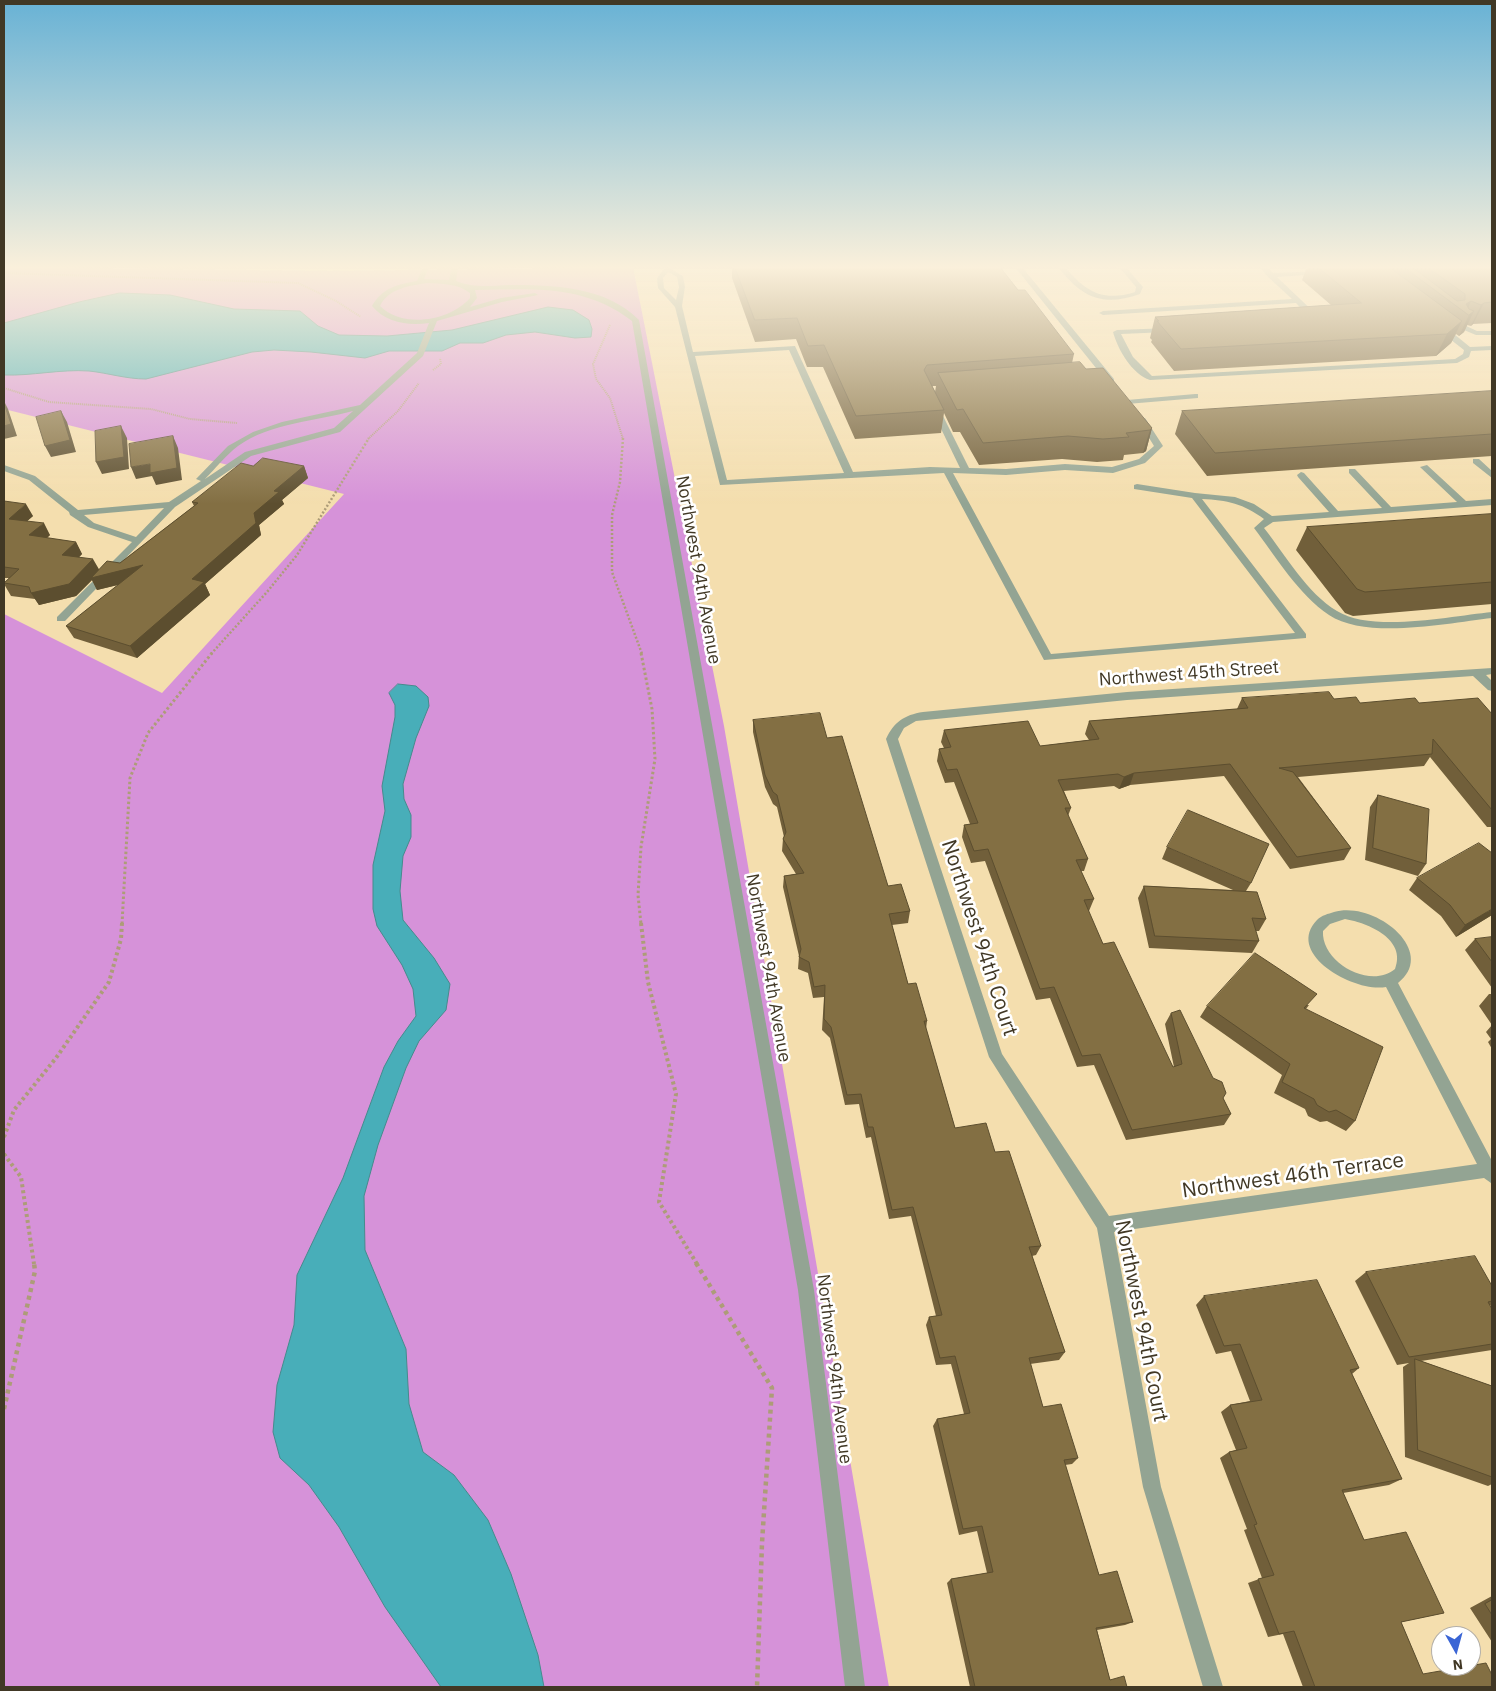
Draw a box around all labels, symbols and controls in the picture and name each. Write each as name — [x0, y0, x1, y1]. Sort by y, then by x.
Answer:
street label: Northwest 94th Avenue — [671, 474, 725, 666]
street label: Northwest 45th Street — [1098, 657, 1280, 691]
street label: Northwest 94th Court — [935, 837, 1023, 1039]
street label: Northwest 94th Avenue — [741, 872, 795, 1064]
street label: Northwest 46th Terrace — [1180, 1148, 1406, 1204]
street label: Northwest 94th Court — [1109, 1218, 1173, 1424]
street label: Northwest 94th Avenue — [812, 1273, 856, 1465]
north arrow — [1431, 1626, 1481, 1676]
text: N — [1452, 1655, 1464, 1674]

